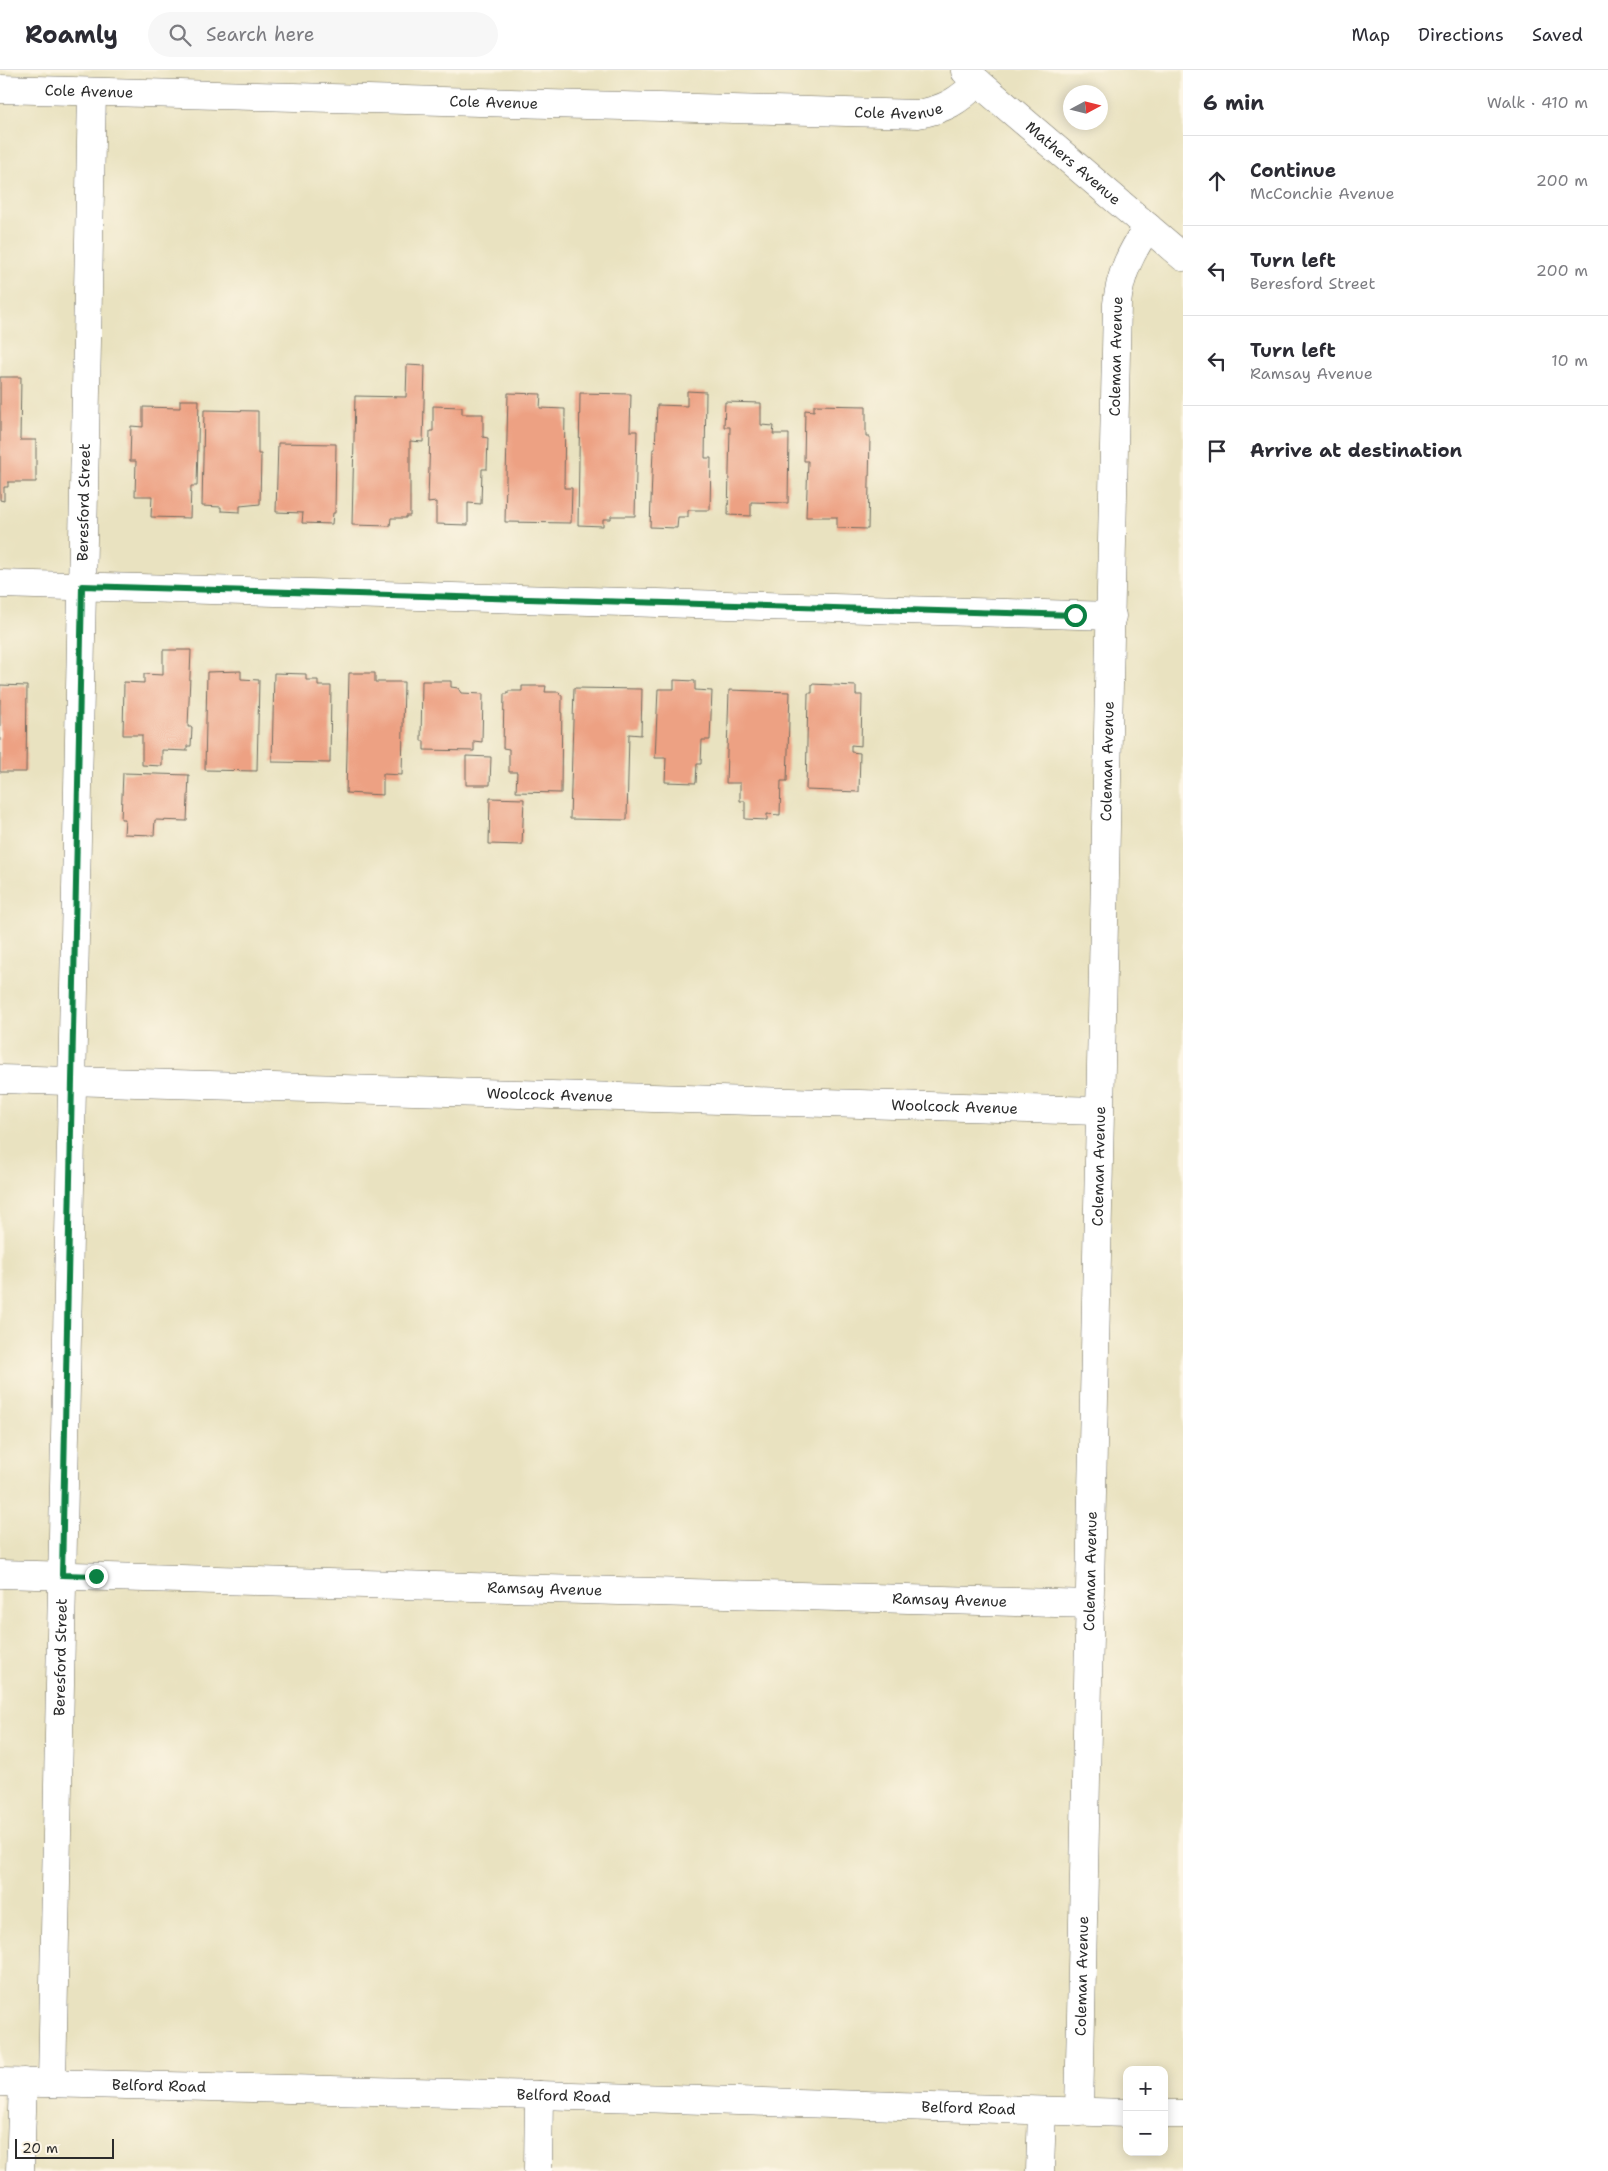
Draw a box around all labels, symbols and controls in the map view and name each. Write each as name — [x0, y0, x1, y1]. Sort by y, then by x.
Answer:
search box — [148, 12, 498, 57]
text: Roamly — [25, 19, 118, 51]
icon: search — [166, 21, 194, 49]
text: Search here — [206, 22, 315, 47]
text: Map — [1352, 23, 1390, 47]
text: Directions — [1418, 23, 1504, 47]
text: Saved — [1532, 23, 1583, 47]
street label: Cole Avenue — [44, 80, 134, 103]
north arrow — [1063, 85, 1108, 130]
text: 6 min — [1203, 89, 1264, 117]
street label: Cole Avenue — [449, 91, 539, 114]
text: Walk · 410 m — [1487, 92, 1588, 113]
street label: Cole Avenue — [854, 98, 946, 124]
street label: Mathers Avenue — [1021, 117, 1125, 209]
text: Continue — [1250, 158, 1336, 183]
icon: ahead — [1203, 167, 1231, 195]
text: 200 m — [1536, 170, 1588, 191]
text: McConchie Avenue — [1250, 183, 1395, 204]
text: Turn left — [1250, 248, 1336, 273]
icon: left — [1203, 257, 1231, 285]
text: 200 m — [1536, 260, 1588, 281]
text: Beresford Street — [1250, 273, 1376, 294]
street label: Coleman Avenue — [1105, 295, 1128, 417]
text: Turn left — [1250, 338, 1336, 363]
icon: left — [1203, 347, 1231, 375]
text: 10 m — [1551, 350, 1588, 371]
text: Ramsay Avenue — [1250, 363, 1373, 384]
icon: arrive — [1203, 437, 1231, 465]
text: Arrive at destination — [1250, 438, 1462, 463]
street label: Beresford Street — [73, 443, 95, 561]
route start — [1064, 604, 1087, 627]
street label: Coleman Avenue — [1096, 701, 1119, 822]
street label: Woolcock Avenue — [486, 1083, 613, 1107]
street label: Woolcock Avenue — [891, 1095, 1018, 1119]
street label: Coleman Avenue — [1088, 1106, 1110, 1226]
street label: Coleman Avenue — [1079, 1511, 1102, 1631]
route end — [85, 1565, 108, 1588]
street label: Ramsay Avenue — [487, 1577, 603, 1601]
street label: Ramsay Avenue — [892, 1589, 1008, 1612]
street label: Beresford Street — [49, 1598, 72, 1716]
street label: Coleman Avenue — [1071, 1916, 1093, 2036]
map controls — [1123, 2066, 1168, 2156]
button: + — [1123, 2066, 1168, 2111]
street label: Belford Road — [112, 2075, 207, 2097]
street label: Belford Road — [516, 2084, 612, 2107]
street label: Belford Road — [921, 2097, 1017, 2120]
button: − — [1123, 2111, 1168, 2156]
scale bar — [15, 2136, 114, 2159]
text: 20 m — [22, 2139, 58, 2157]

